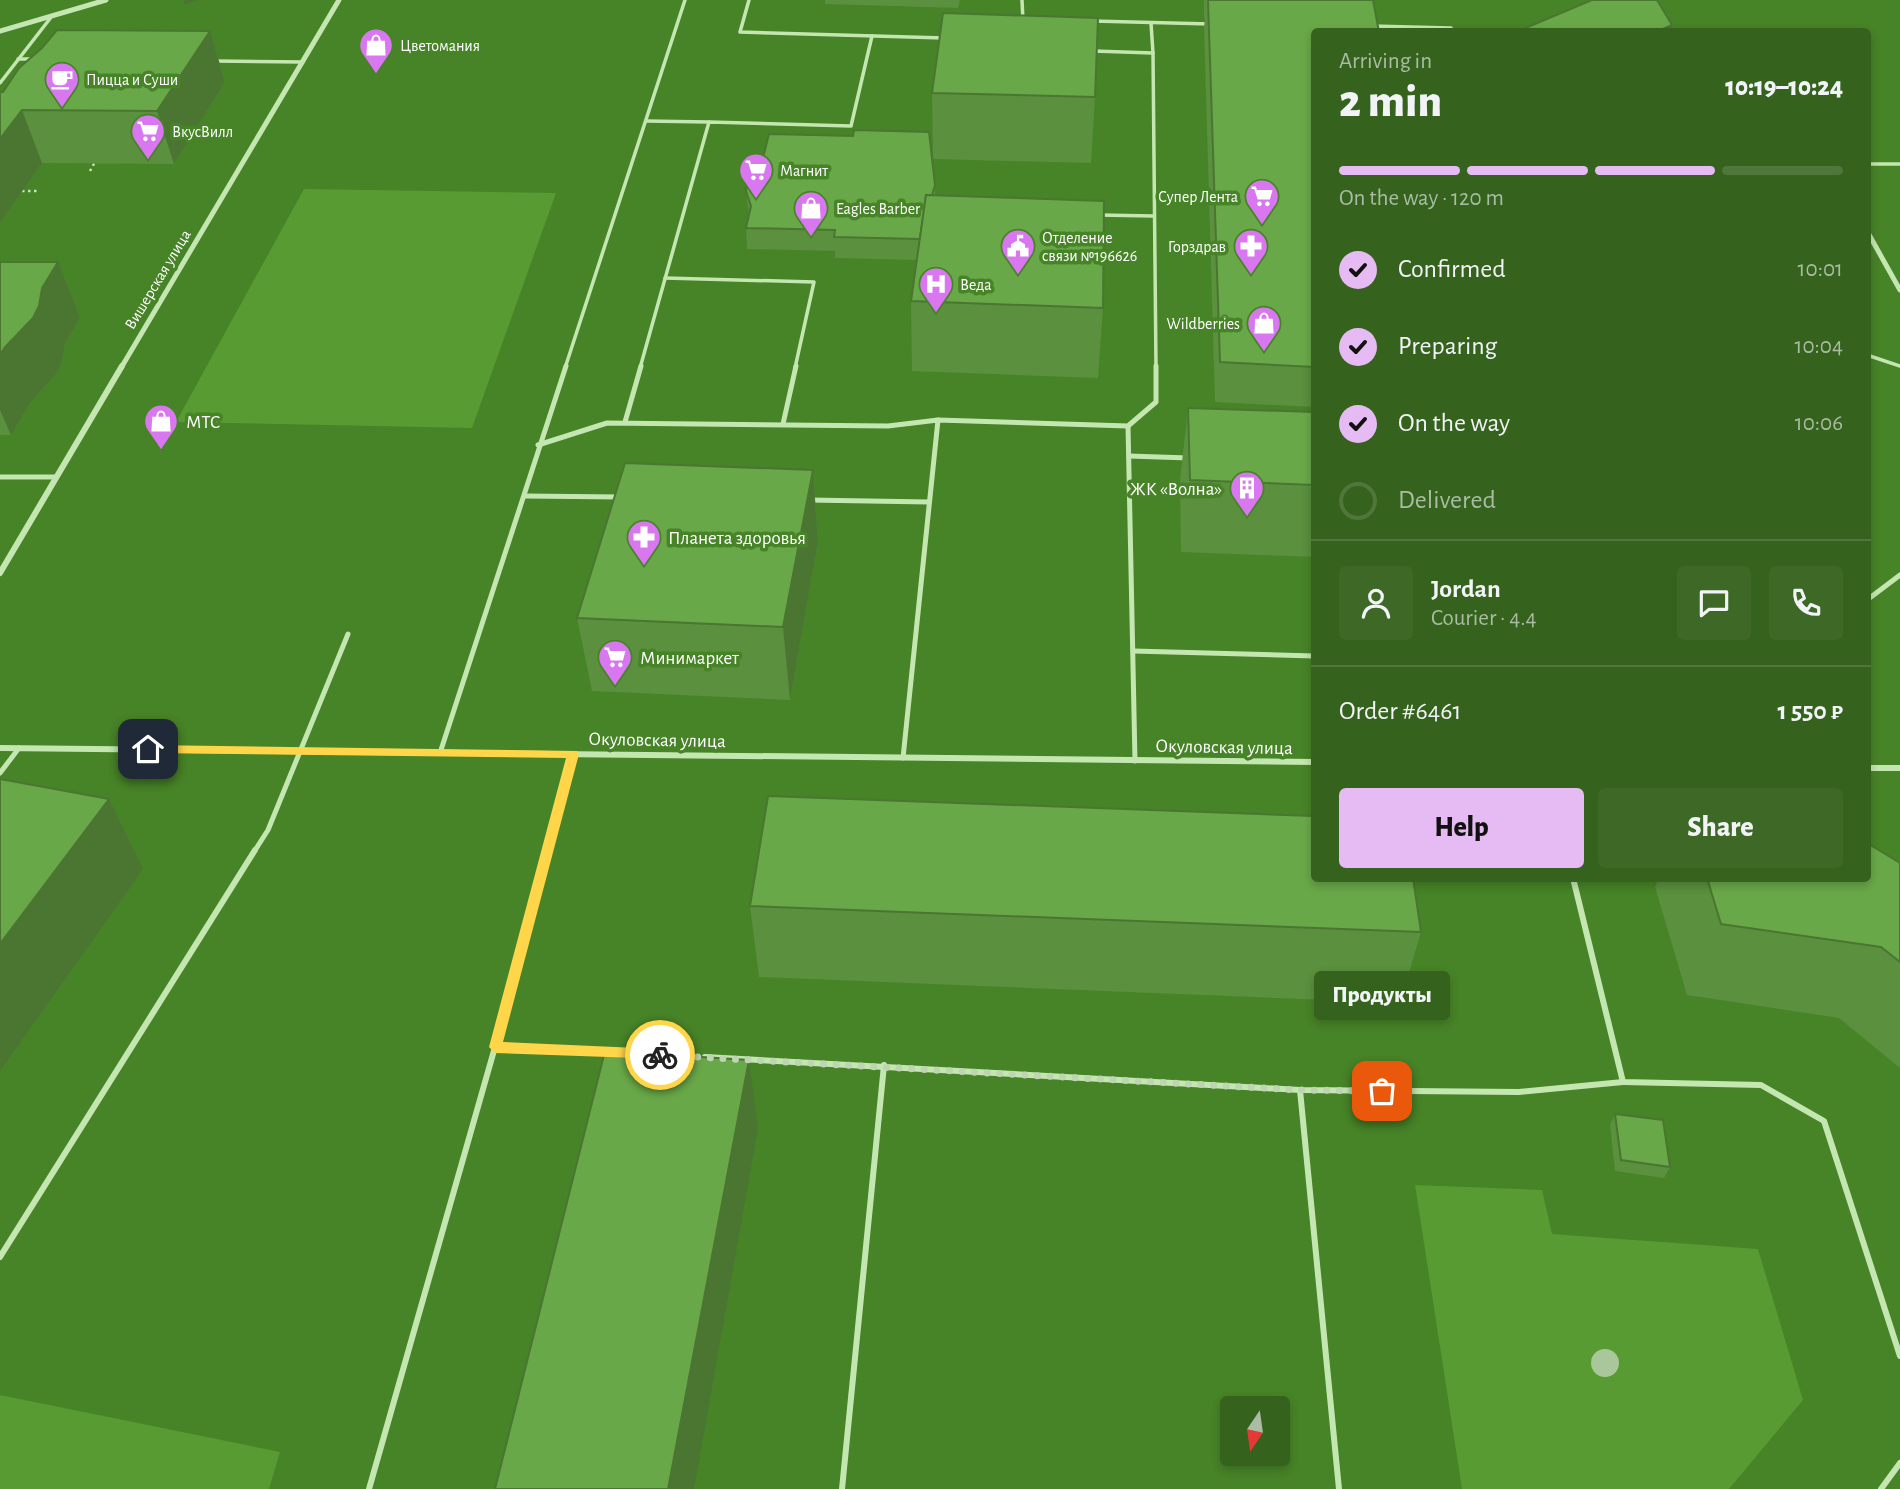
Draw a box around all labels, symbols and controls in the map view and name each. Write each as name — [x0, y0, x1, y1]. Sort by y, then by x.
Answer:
shop icon: Цветомания — [357, 26, 395, 75]
place label: Цветомания — [400, 38, 480, 54]
text: Arriving in — [1339, 50, 1432, 73]
cafe icon: Пицца и Суши — [43, 60, 81, 109]
place label: Пицца и Суши — [86, 72, 178, 89]
text: 10:19–10:24 — [1725, 74, 1843, 100]
text: 2 min — [1339, 79, 1442, 125]
supermarket icon: ВкусВилл — [129, 112, 167, 161]
place label: ВкусВилл — [172, 124, 233, 141]
supermarket icon: Магнит — [737, 151, 775, 200]
place label: Магнит — [780, 163, 828, 179]
supermarket icon: Супер Лента — [1243, 177, 1281, 226]
text: On the way · 120 m — [1339, 187, 1504, 210]
shop icon: Eagles Barber — [792, 189, 830, 238]
place label: Супер Лента — [1158, 189, 1238, 206]
place label: Eagles Barber — [836, 201, 921, 217]
street label: Вишерская улица — [122, 227, 195, 332]
public building icon: Отделение связи №196626 — [999, 227, 1037, 276]
pharmacy icon: Горздрав — [1232, 227, 1270, 276]
place label: Отделение связи №196626 — [1042, 230, 1137, 264]
place label: Горздрав — [1168, 239, 1226, 255]
icon: check — [1339, 251, 1377, 289]
text: Confirmed — [1398, 256, 1506, 282]
text: 10:01 — [1798, 258, 1843, 281]
hospital icon: Веда — [917, 265, 955, 314]
place label: Веда — [960, 277, 992, 293]
shop icon: Wildberries — [1245, 304, 1283, 353]
place label: Wildberries — [1166, 316, 1240, 332]
icon: check — [1339, 328, 1377, 366]
text: Preparing — [1398, 333, 1497, 359]
text: 10:04 — [1794, 335, 1843, 358]
shop icon: МТС — [142, 402, 180, 451]
icon: check — [1339, 405, 1377, 443]
text: On the way — [1398, 410, 1510, 436]
text: 10:06 — [1795, 412, 1843, 435]
place label: МТС — [186, 413, 220, 432]
building icon: ЖК «Волна» — [1228, 469, 1266, 518]
place label: ЖК «Волна» — [1130, 480, 1222, 499]
text: Delivered — [1398, 487, 1496, 513]
pharmacy icon: Планета здоровья — [625, 518, 663, 567]
place label: Планета здоровья — [668, 529, 806, 548]
button: person — [1339, 566, 1413, 640]
button: chat — [1677, 566, 1751, 640]
button: phone — [1769, 566, 1843, 640]
text: Jordan — [1431, 576, 1501, 602]
text: Courier · 4.4 — [1431, 607, 1537, 630]
supermarket icon: Минимаркет — [596, 638, 634, 687]
place label: Минимаркет — [640, 649, 739, 668]
text: Order #6461 — [1339, 698, 1461, 724]
text: 1 550 ₽ — [1778, 698, 1843, 724]
pin — [118, 719, 178, 779]
icon: home — [129, 730, 167, 768]
street label: Окуловская улица — [588, 730, 726, 751]
street label: Окуловская улица — [1155, 737, 1293, 758]
button: Help — [1339, 788, 1584, 868]
button: Share — [1598, 788, 1843, 868]
callout: Продукты — [1314, 972, 1450, 1021]
text: Продукты — [1332, 984, 1432, 1007]
courier — [625, 1020, 695, 1090]
icon: bike — [641, 1036, 679, 1074]
pin — [1352, 1061, 1412, 1121]
icon: bag — [1363, 1072, 1401, 1110]
north arrow — [1220, 1396, 1290, 1466]
map controls — [1220, 1396, 1290, 1466]

